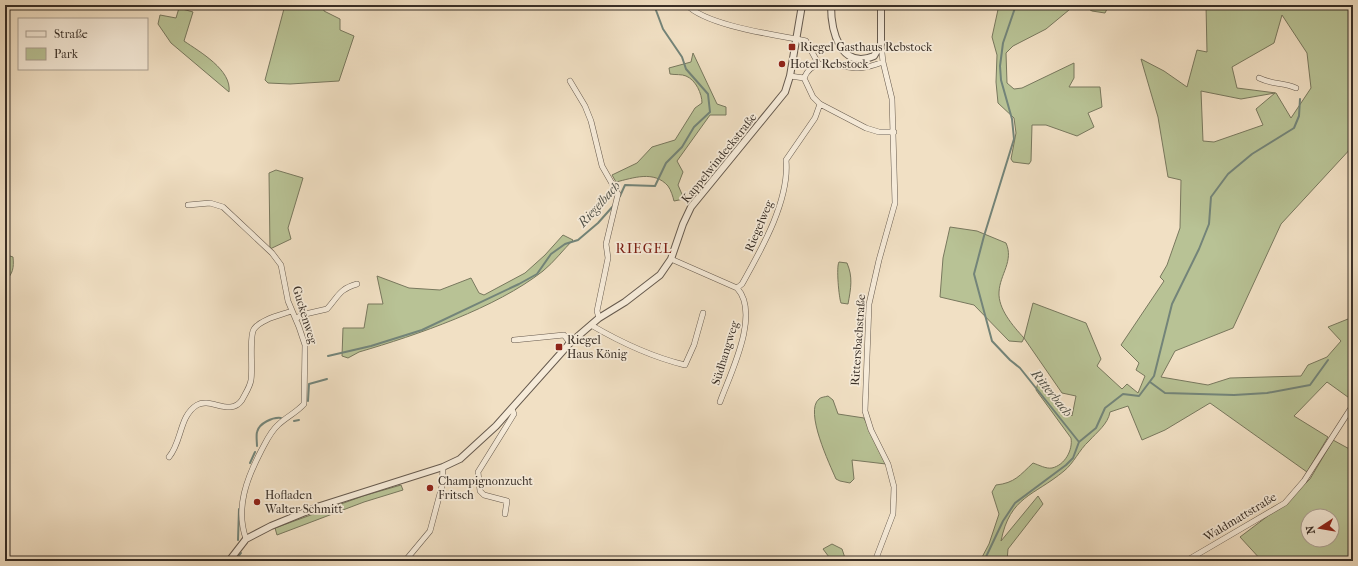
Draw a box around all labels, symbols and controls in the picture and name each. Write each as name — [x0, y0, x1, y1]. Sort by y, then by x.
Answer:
legend — [18, 18, 148, 70]
text: Straße — [54, 27, 88, 41]
place label: Riegel Gasthaus Rebstock — [800, 40, 933, 54]
marker: Riegel Gasthaus Rebstock — [787, 42, 797, 52]
text: Park — [54, 47, 79, 61]
place label: Hotel Rebstock — [790, 57, 869, 71]
marker: Hotel Rebstock — [777, 59, 787, 69]
street label: Kappelwindeckstraße — [678, 110, 760, 206]
water label: Riegelbach — [574, 178, 624, 231]
street label: Riegelweg — [742, 198, 776, 254]
district label: RIEGEL — [615, 240, 673, 257]
street label: Guckenweg — [290, 284, 321, 346]
street label: Rittersbachstraße — [848, 294, 868, 386]
street label: Südhangweg — [709, 319, 742, 387]
place label: Riegel Haus König — [567, 333, 628, 361]
marker: Riegel Haus König — [554, 342, 564, 352]
water label: Ritterbach — [1028, 366, 1076, 420]
place label: Champignonzucht Fritsch — [438, 474, 534, 502]
marker: Champignonzucht Fritsch — [425, 483, 435, 493]
place label: Hofladen Walter Schmitt — [264, 488, 344, 516]
street label: Waldmattstraße — [1200, 490, 1279, 545]
marker: Hofladen Walter Schmitt — [252, 497, 262, 507]
north arrow — [1300, 508, 1340, 548]
text: N — [1303, 524, 1318, 535]

